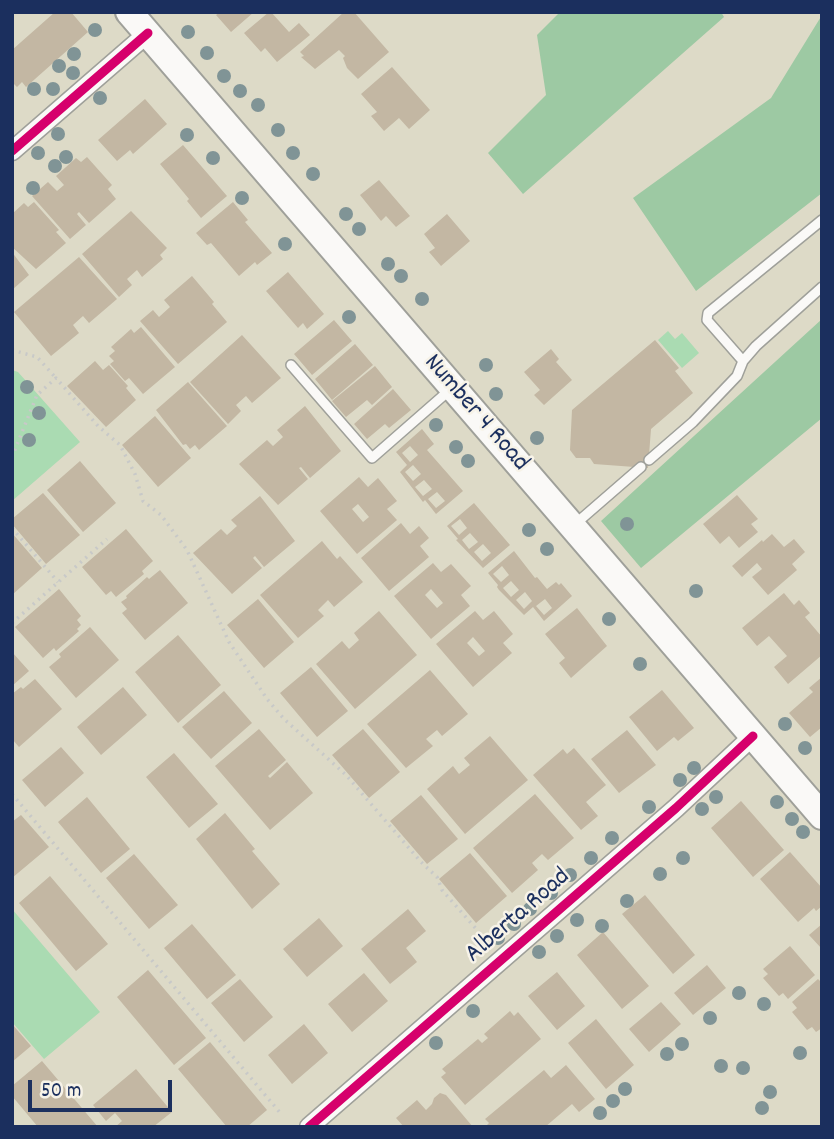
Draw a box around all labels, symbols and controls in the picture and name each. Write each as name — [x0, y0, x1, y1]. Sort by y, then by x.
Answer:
street label: Number 4 Road — [415, 349, 535, 479]
street label: Alberta Road — [460, 863, 578, 971]
scale bar — [32, 1066, 175, 1110]
text: 50 m — [41, 1077, 81, 1107]

